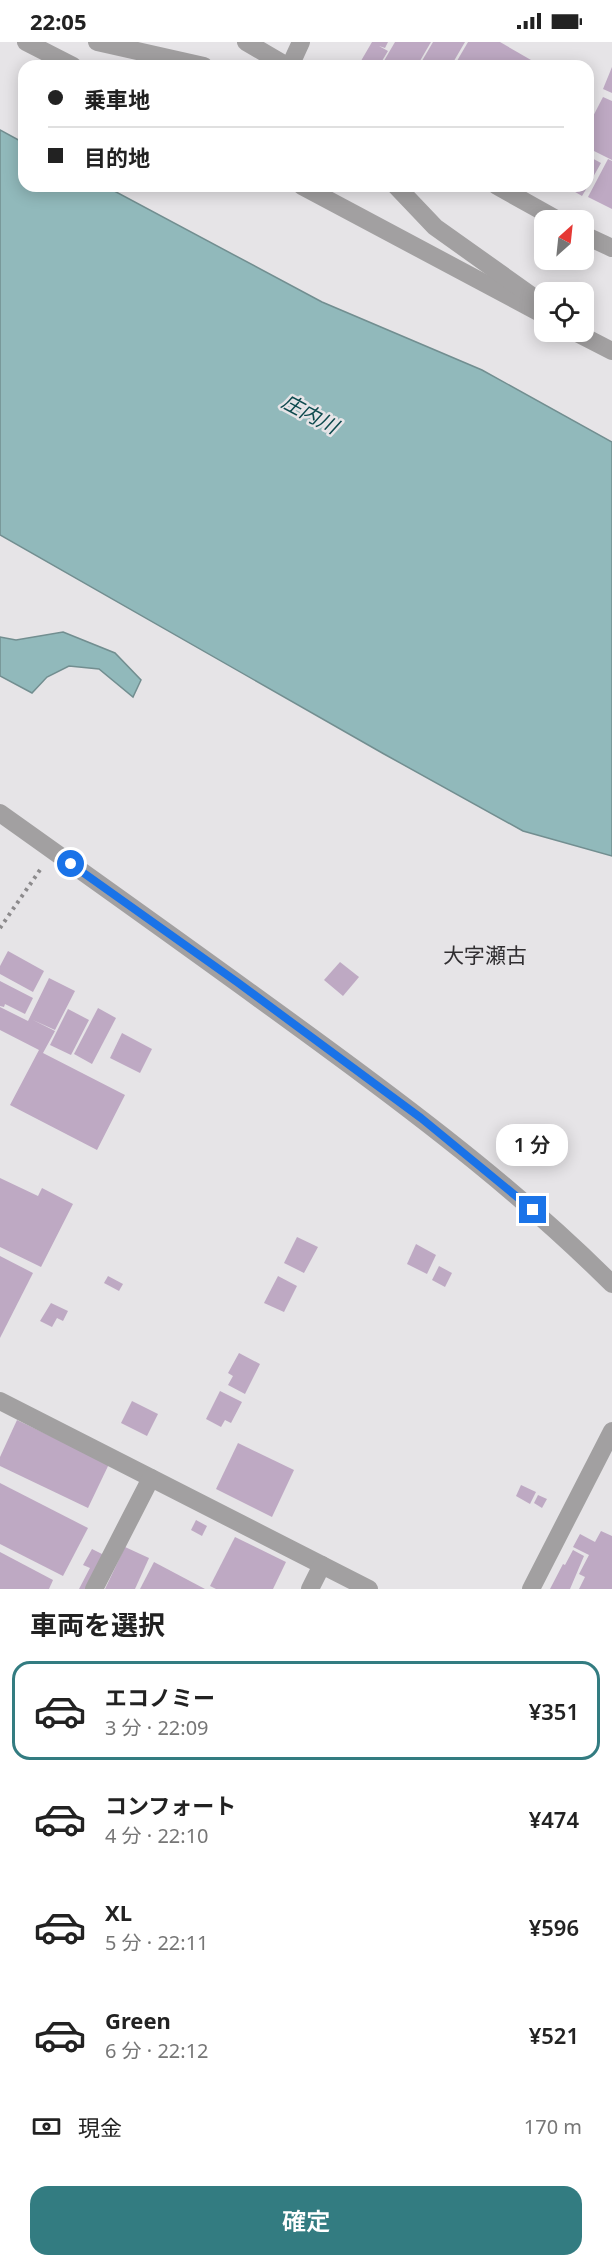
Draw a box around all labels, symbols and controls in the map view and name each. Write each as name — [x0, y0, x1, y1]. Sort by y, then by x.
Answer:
text: 22:05 — [30, 6, 87, 36]
text: 乗車地 — [84, 84, 150, 114]
text: 目的地 — [84, 142, 150, 172]
north arrow — [534, 210, 594, 270]
map controls — [534, 210, 594, 342]
button: locate — [534, 282, 594, 342]
water label: 庄内川 — [277, 388, 345, 441]
route start — [57, 850, 84, 877]
district label: 大字瀬古 — [443, 941, 527, 969]
callout: 1 分 — [497, 1123, 569, 1165]
text: 1 分 — [514, 1131, 550, 1158]
route end — [519, 1196, 546, 1223]
text: 車両を選択 — [30, 1606, 165, 1643]
text: エコノミー — [105, 1682, 215, 1712]
icon: car — [33, 1684, 87, 1738]
text: ¥351 — [529, 1696, 579, 1726]
text: 3 分 · 22:09 — [105, 1714, 209, 1741]
text: コンフォート — [105, 1790, 236, 1820]
icon: car — [33, 1792, 87, 1846]
text: ¥474 — [529, 1804, 579, 1834]
text: 4 分 · 22:10 — [105, 1822, 209, 1849]
text: XL — [105, 1897, 132, 1927]
icon: car — [33, 1900, 87, 1954]
text: ¥596 — [529, 1912, 579, 1942]
text: 5 分 · 22:11 — [105, 1929, 209, 1956]
text: Green — [105, 2005, 171, 2035]
icon: car — [33, 2008, 87, 2062]
text: ¥521 — [529, 2020, 579, 2050]
text: 6 分 · 22:12 — [105, 2037, 209, 2064]
icon: cash — [30, 2110, 63, 2143]
text: 現金 — [78, 2112, 122, 2142]
text: 170 m — [524, 2113, 582, 2140]
button: 確定 — [30, 2186, 582, 2255]

